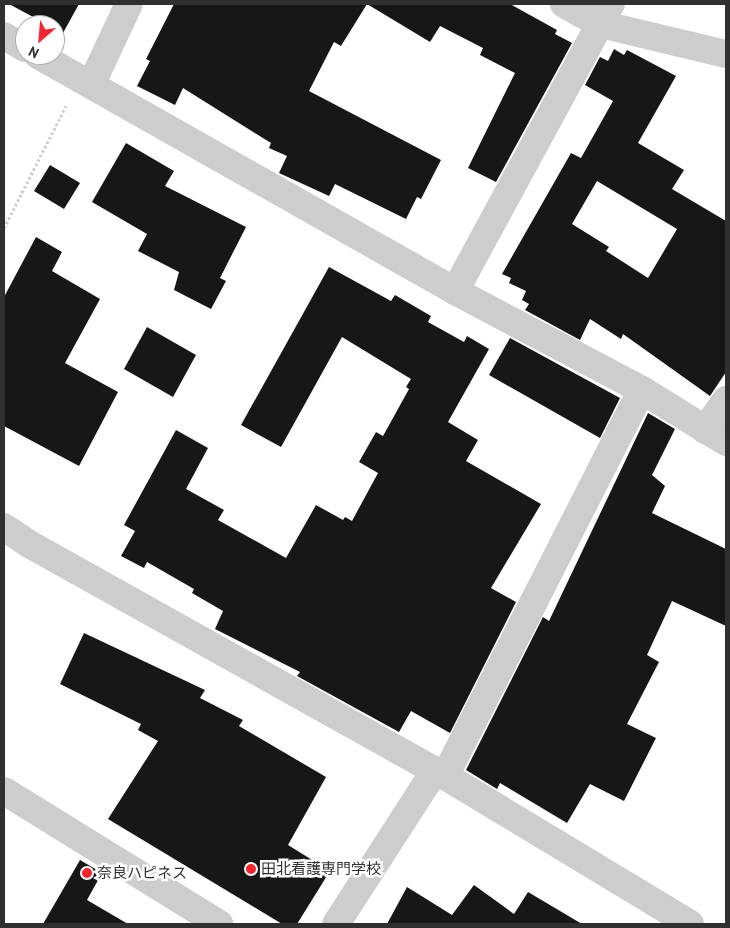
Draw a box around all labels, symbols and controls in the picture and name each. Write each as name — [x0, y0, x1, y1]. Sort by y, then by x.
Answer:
north arrow — [15, 15, 65, 65]
text: N — [25, 42, 42, 63]
place label: 田北看護専門学校 — [261, 860, 381, 878]
marker: 田北看護専門学校 — [245, 863, 257, 875]
place label: 奈良ハピネス — [97, 864, 187, 882]
marker: 奈良ハピネス — [81, 867, 93, 879]

